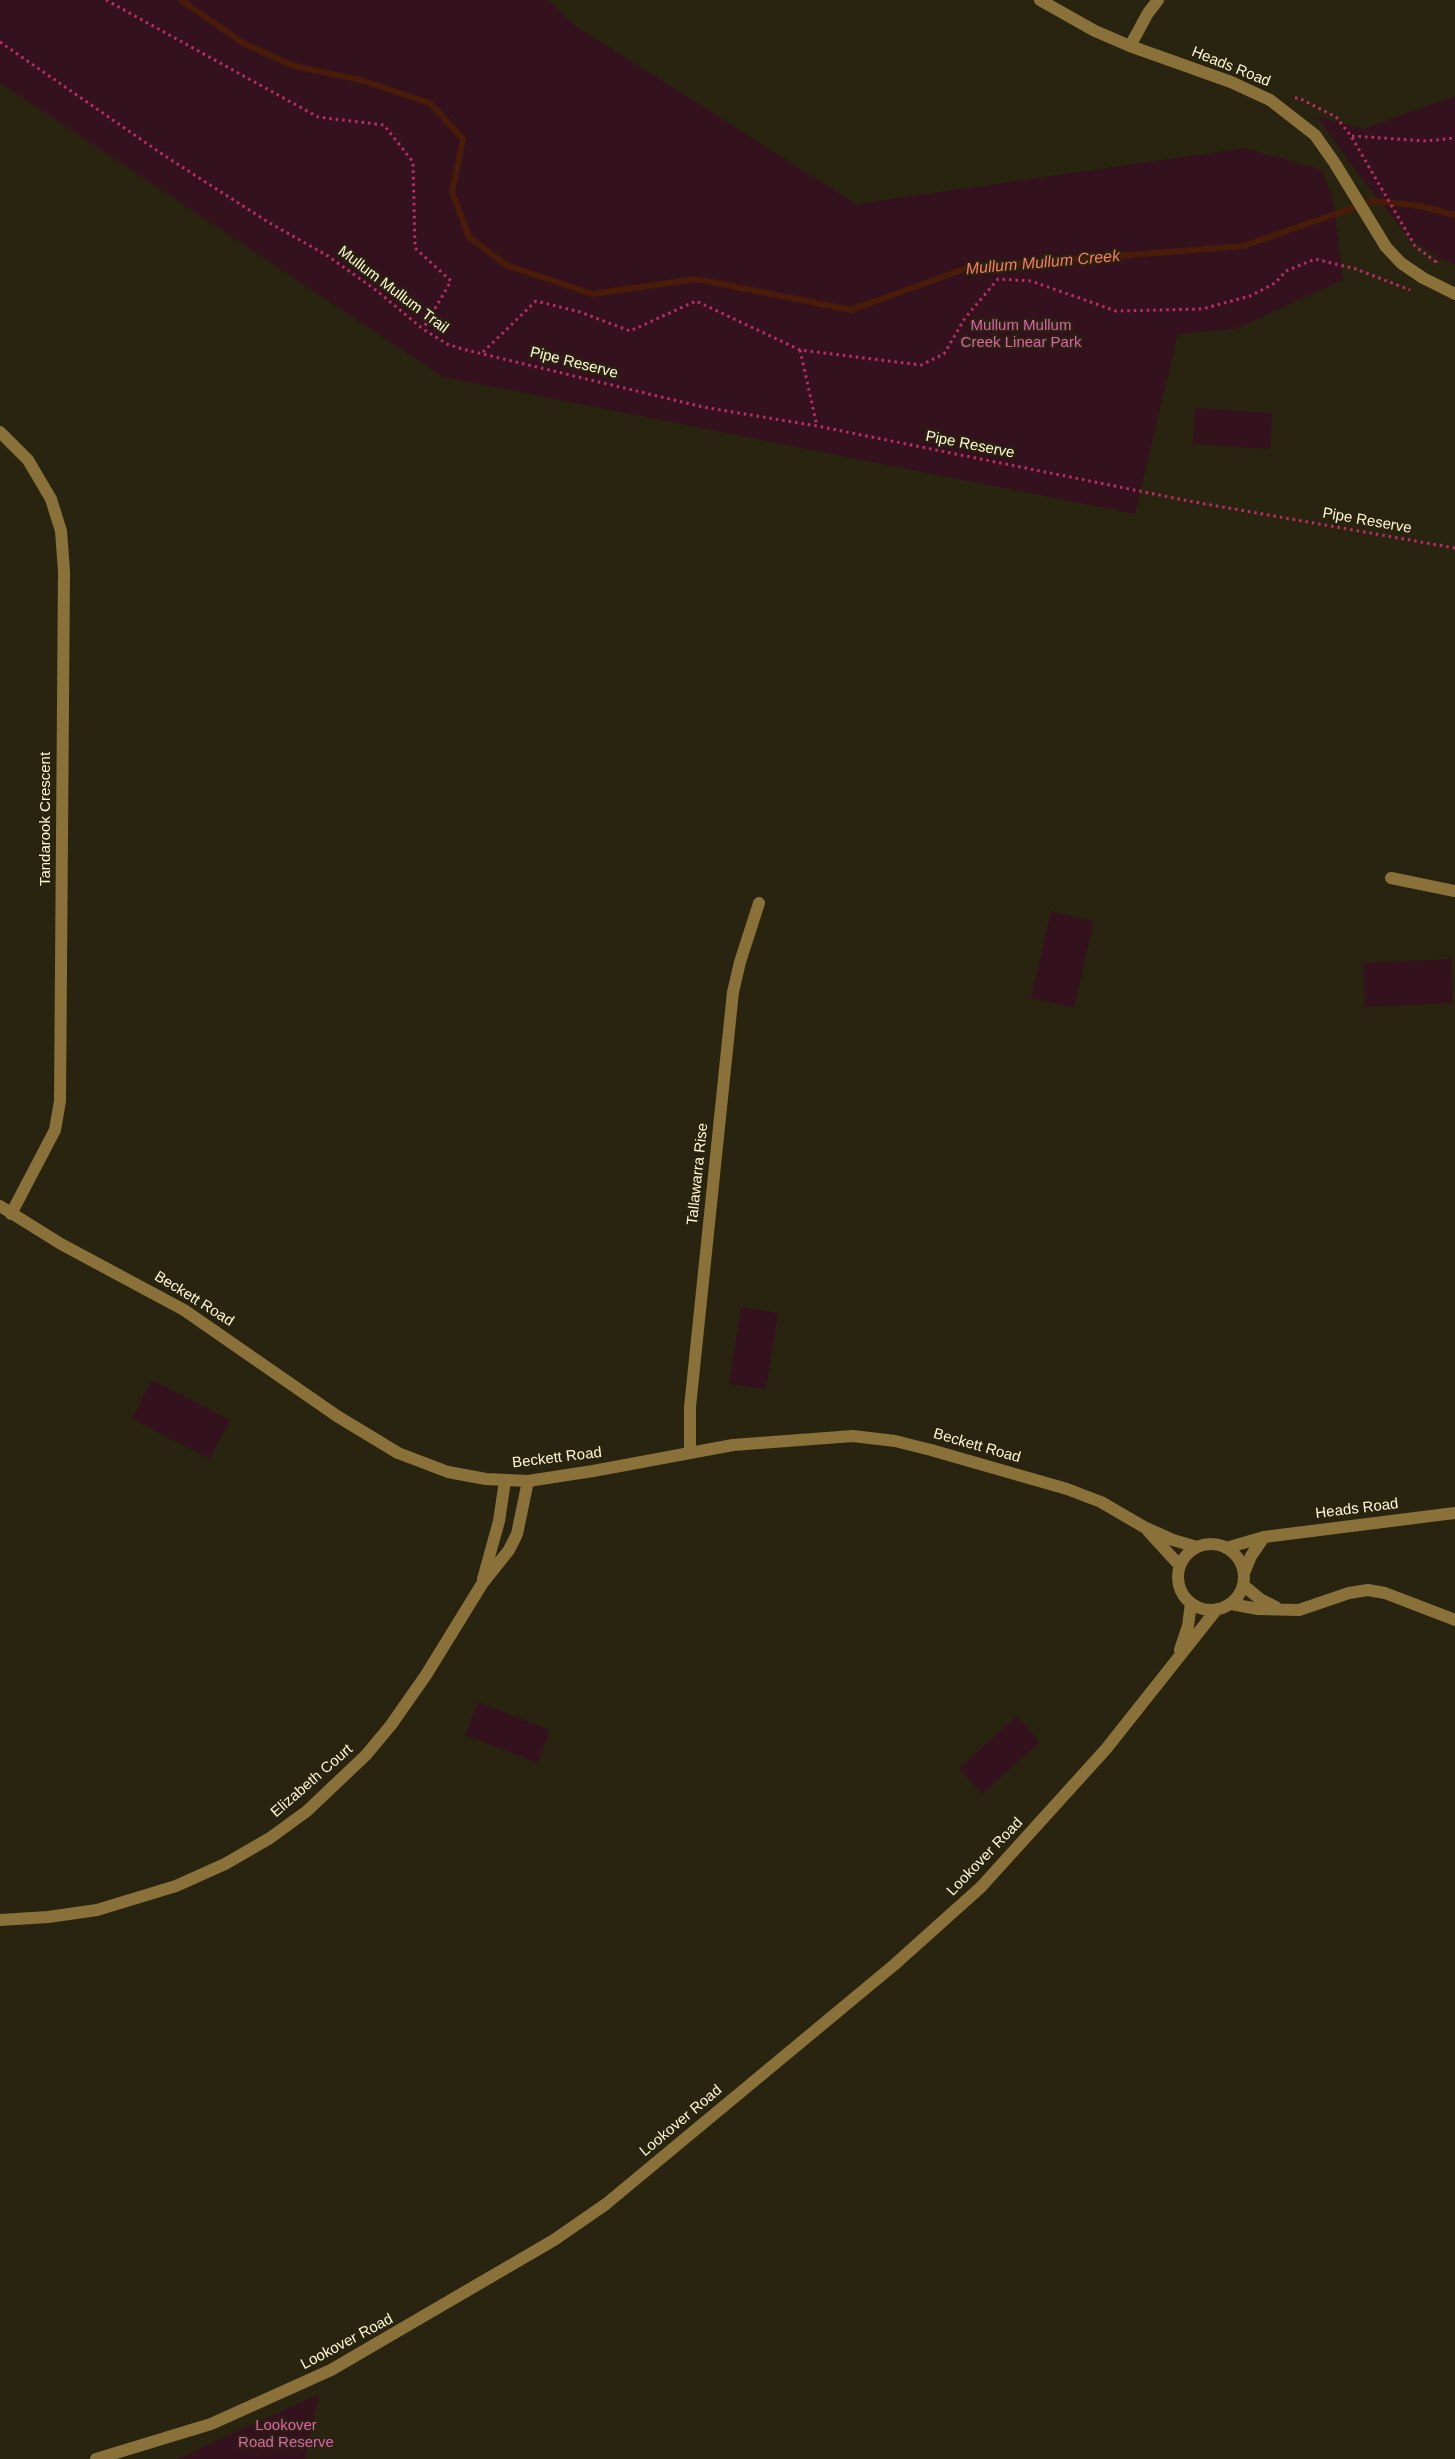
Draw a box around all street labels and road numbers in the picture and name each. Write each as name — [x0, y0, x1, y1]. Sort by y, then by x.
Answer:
street label: Heads Road — [1189, 43, 1273, 91]
street label: Mullum Mullum Trail — [334, 243, 452, 337]
street label: Pipe Reserve — [528, 343, 620, 383]
street label: Pipe Reserve — [924, 428, 1016, 462]
street label: Pipe Reserve — [1321, 504, 1413, 538]
street label: Tandarook Crescent — [37, 752, 55, 886]
street label: Tallawarra Rise — [684, 1122, 712, 1226]
street label: Beckett Road — [151, 1268, 237, 1330]
street label: Beckett Road — [931, 1425, 1023, 1467]
street label: Beckett Road — [511, 1444, 603, 1472]
street label: Heads Road — [1315, 1495, 1399, 1523]
street label: Elizabeth Court — [267, 1741, 357, 1821]
street label: Lookover Road — [943, 1814, 1027, 1900]
street label: Lookover Road — [636, 2081, 726, 2161]
street label: Lookover Road — [298, 2310, 396, 2374]

